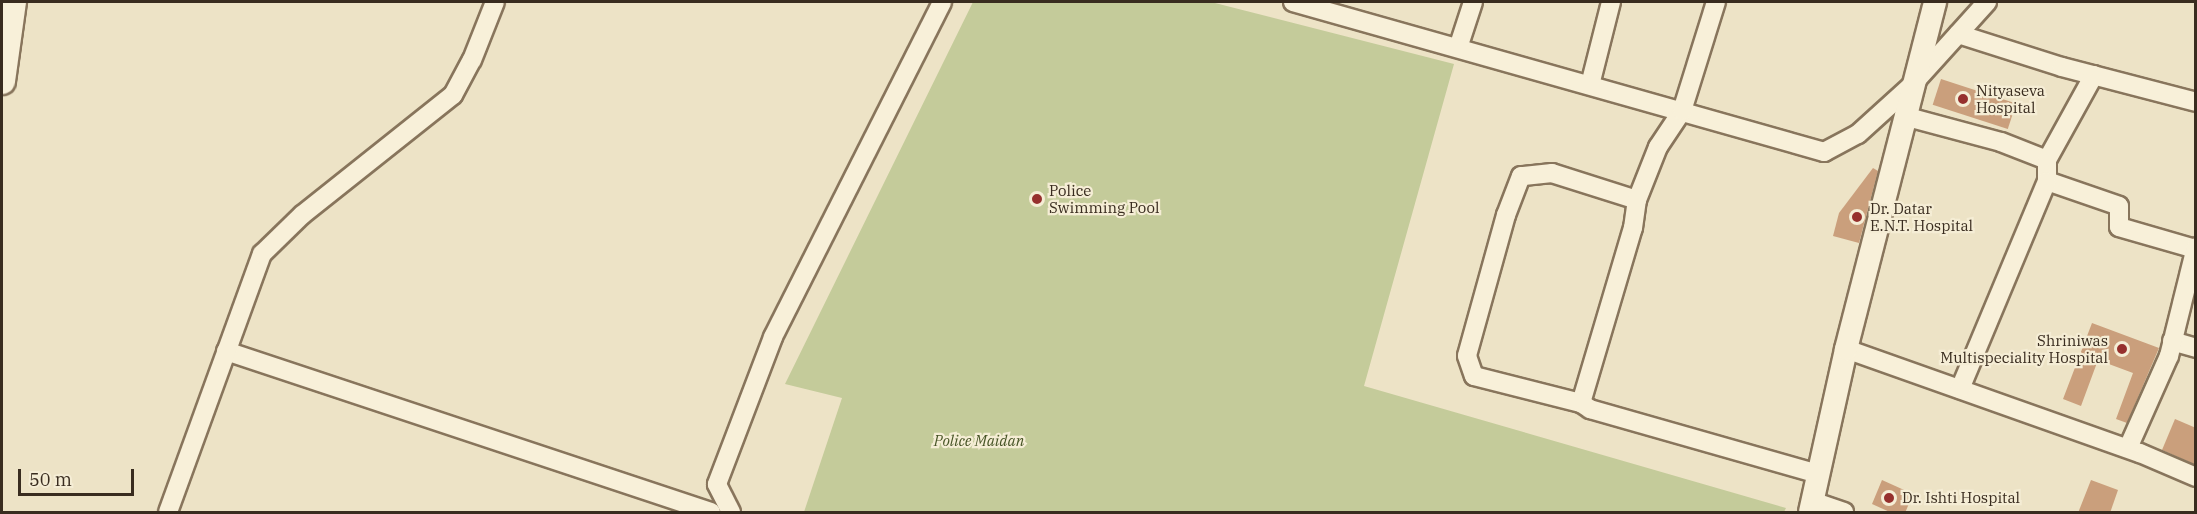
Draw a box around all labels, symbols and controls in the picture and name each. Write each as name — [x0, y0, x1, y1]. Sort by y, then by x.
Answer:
place label: Nityaseva Hospital — [1976, 81, 2045, 116]
marker: Nityaseva Hospital — [1954, 90, 1972, 108]
place label: Police Swimming Pool — [1049, 181, 1159, 216]
marker: Police Swimming Pool — [1030, 192, 1044, 206]
place label: Dr. Datar E.N.T. Hospital — [1870, 199, 1973, 234]
marker: Dr. Datar E.N.T. Hospital — [1848, 208, 1866, 226]
place label: Shriniwas Multispeciality Hospital — [1940, 331, 2108, 366]
marker: Shriniwas Multispeciality Hospital — [2113, 340, 2131, 358]
park label: Police Maidan — [934, 432, 1024, 450]
scale bar — [21, 457, 136, 495]
text: 50 m — [29, 468, 72, 491]
marker: Dr. Ishti Hospital — [1880, 489, 1898, 507]
place label: Dr. Ishti Hospital — [1902, 489, 2020, 507]

